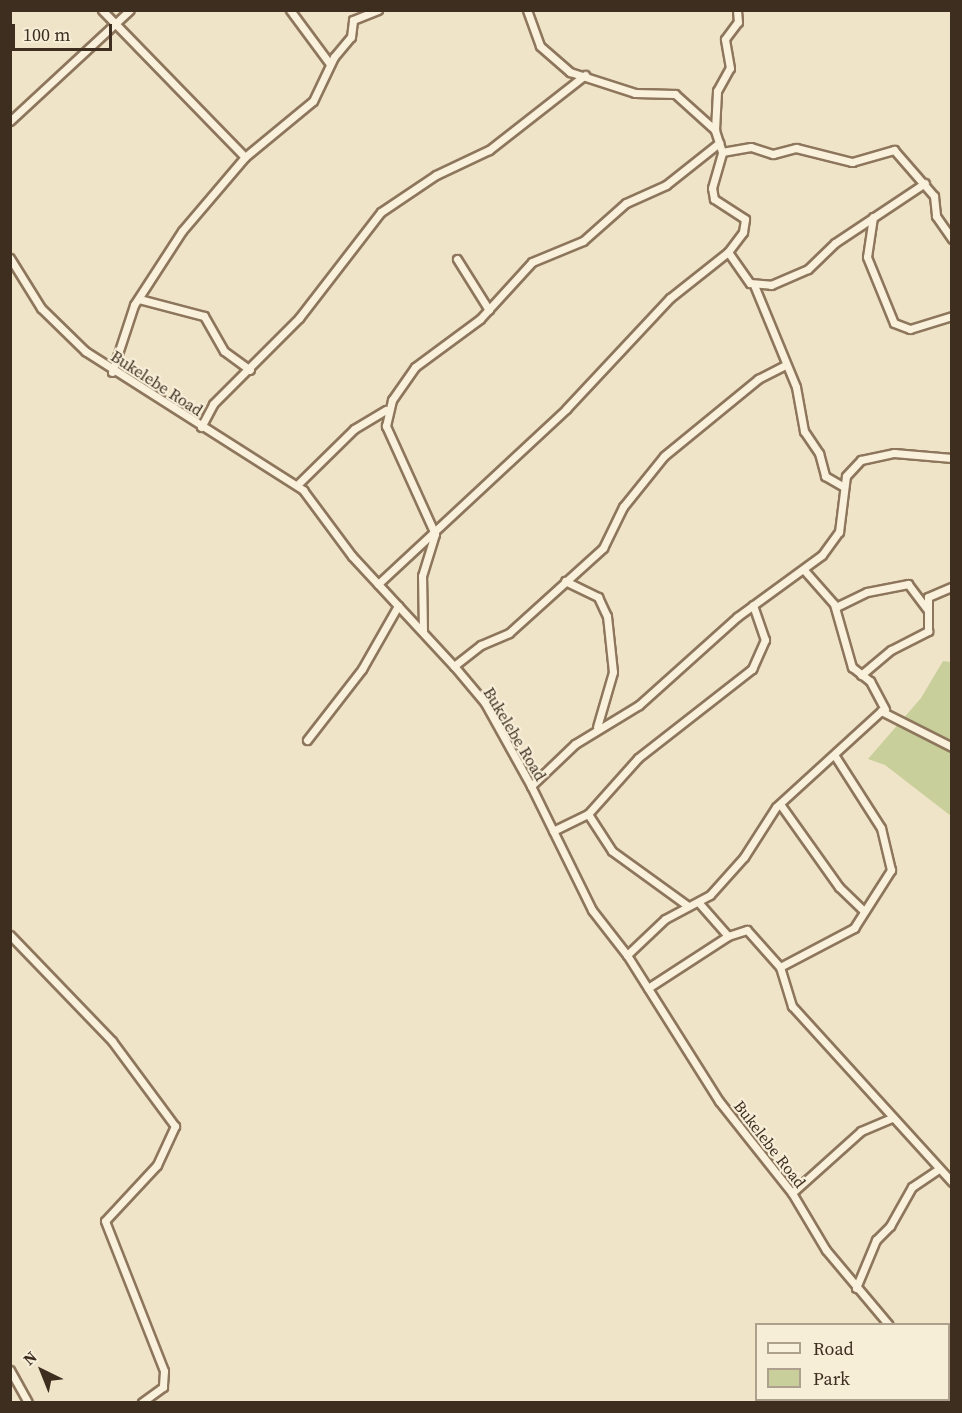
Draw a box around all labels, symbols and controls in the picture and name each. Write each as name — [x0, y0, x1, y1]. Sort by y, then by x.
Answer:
scale bar — [15, 12, 116, 50]
text: 100 m — [23, 22, 70, 47]
street label: Bukelebe Road — [107, 346, 207, 420]
street label: Bukelebe Road — [480, 684, 550, 784]
street label: Bukelebe Road — [730, 1096, 810, 1192]
legend — [755, 1323, 950, 1401]
text: Road — [813, 1336, 854, 1361]
north arrow — [12, 1341, 72, 1401]
text: N — [18, 1346, 41, 1370]
text: Park — [813, 1366, 850, 1391]

